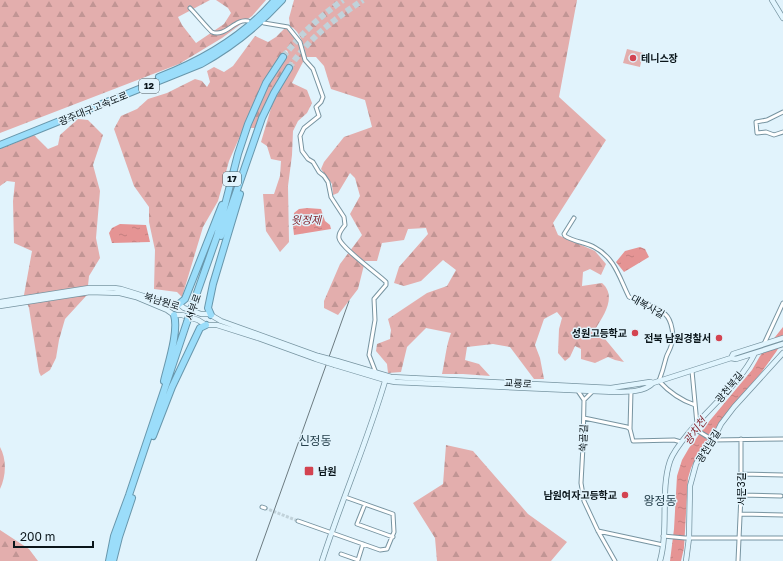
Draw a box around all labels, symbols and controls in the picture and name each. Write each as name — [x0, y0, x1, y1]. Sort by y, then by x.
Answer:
place label: 테니스장 — [641, 52, 678, 64]
marker: 테니스장 — [628, 53, 638, 63]
road number: 12 — [139, 79, 159, 93]
street label: 광주대구고속도로 — [57, 89, 129, 127]
road number: 17 — [223, 172, 241, 186]
water label: 윗정제 — [291, 213, 323, 226]
street label: 북남원로 — [143, 290, 181, 312]
street label: 서부로 — [183, 292, 203, 322]
street label: 대복사길 — [629, 292, 667, 320]
place label: 성원고등학교 — [572, 327, 627, 339]
marker: 성원고등학교 — [630, 328, 640, 338]
place label: 전북 남원경찰서 — [644, 332, 711, 344]
marker: 전북 남원경찰서 — [714, 333, 724, 343]
street label: 광천북길 — [713, 369, 745, 405]
street label: 교룡로 — [504, 376, 532, 390]
water label: 광치천 — [680, 413, 710, 447]
street label: 쑥골길 — [577, 424, 589, 452]
street label: 광천남길 — [693, 427, 723, 465]
district label: 신정동 — [298, 433, 332, 448]
marker: 남원 — [303, 465, 315, 477]
place label: 남원 — [318, 465, 336, 477]
street label: 서문3길 — [735, 472, 747, 506]
place label: 남원여자고등학교 — [543, 489, 617, 501]
marker: 남원여자고등학교 — [620, 490, 630, 500]
district label: 왕정동 — [643, 493, 677, 508]
scale bar — [14, 523, 93, 549]
text: 200 m — [20, 529, 55, 544]

